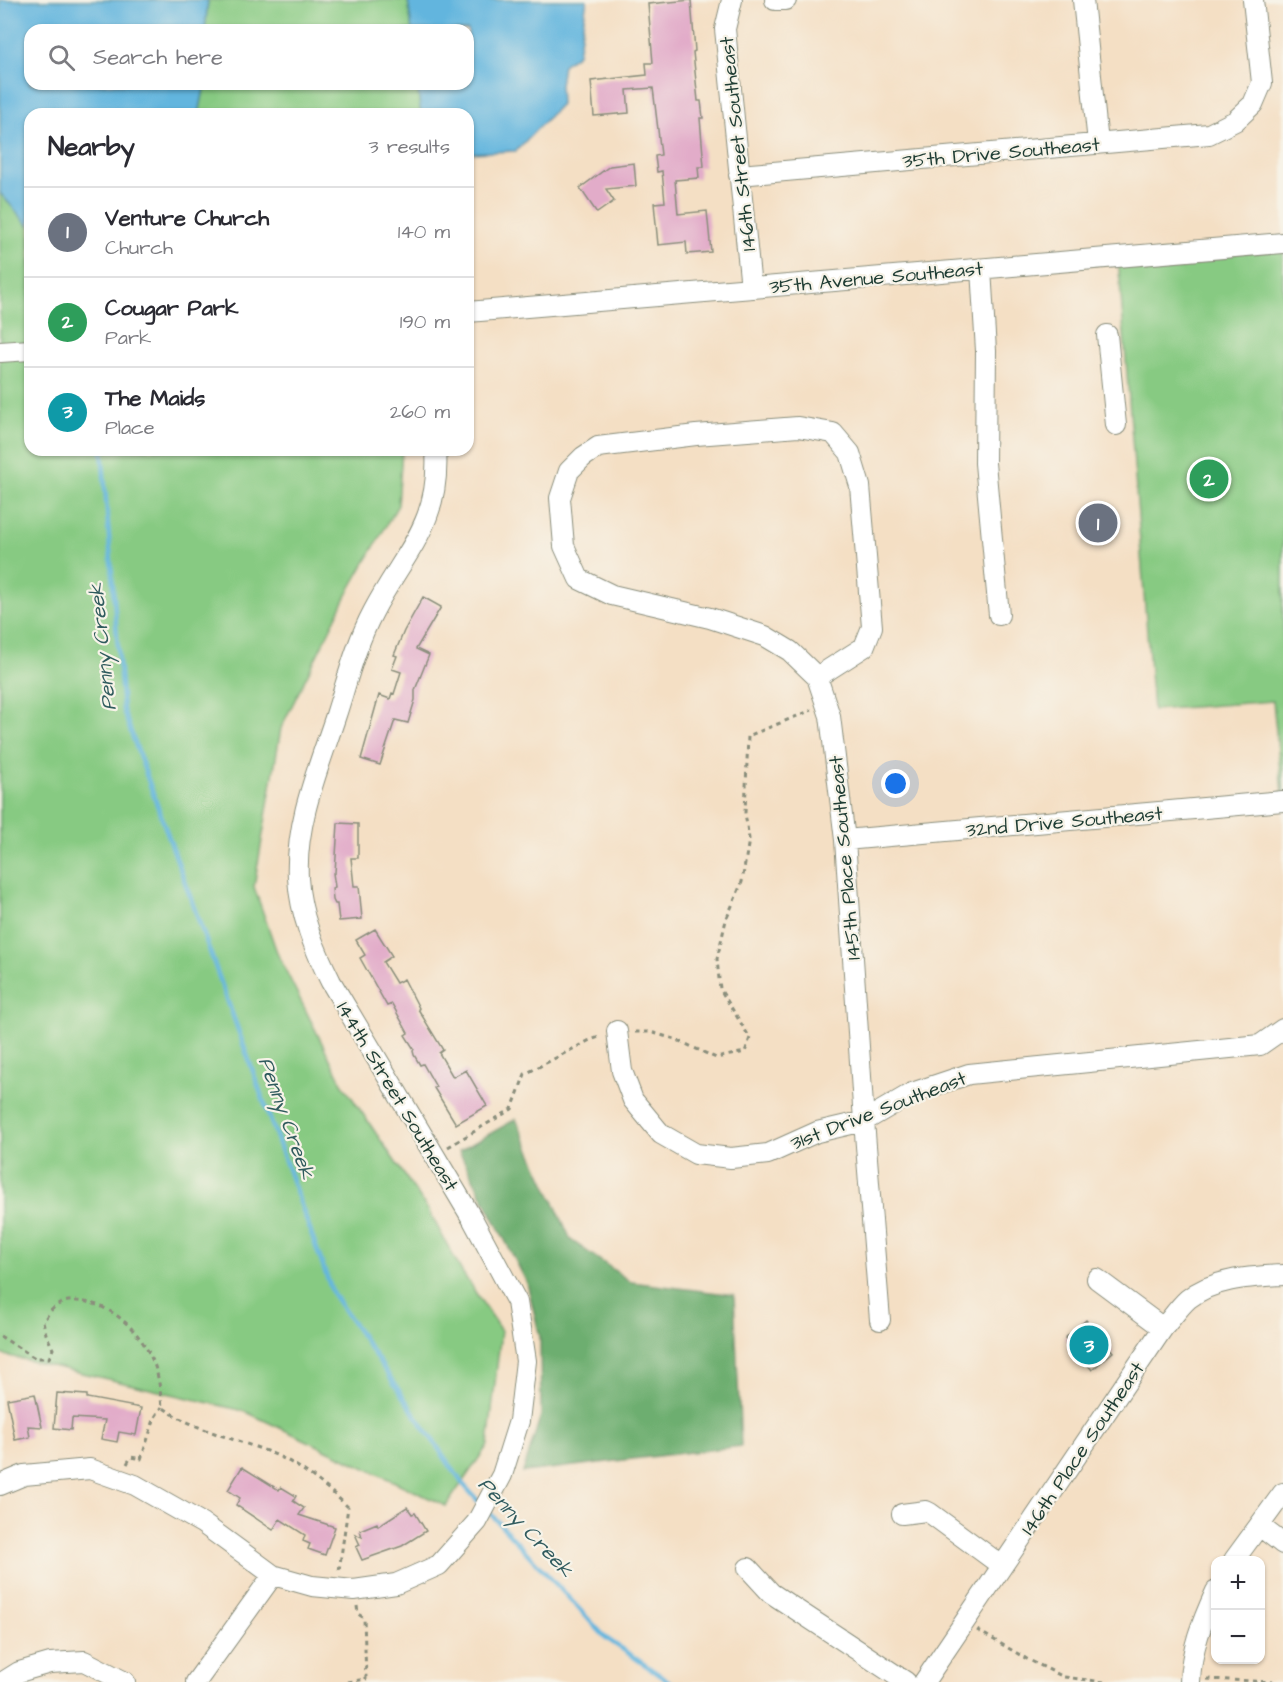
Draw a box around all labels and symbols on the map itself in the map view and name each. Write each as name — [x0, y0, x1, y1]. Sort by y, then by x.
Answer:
street label: 146th Street Southeast — [713, 35, 763, 253]
street label: 35th Drive Southeast — [901, 130, 1101, 176]
street label: 35th Avenue Southeast — [768, 255, 984, 301]
pin: 2 — [1190, 456, 1228, 502]
pin: 1 — [1078, 500, 1118, 546]
water label: Penny Creek — [81, 581, 125, 712]
street label: 145th Place Southeast — [822, 754, 868, 961]
your location — [881, 769, 910, 798]
street label: 32nd Drive Southeast — [965, 799, 1164, 845]
street label: 144th Street Southeast — [329, 996, 465, 1197]
water label: Penny Creek — [250, 1053, 322, 1185]
street label: 31st Drive Southeast — [786, 1064, 970, 1157]
pin: 3 — [1070, 1322, 1108, 1368]
street label: 146th Place Southeast — [1014, 1356, 1151, 1541]
water label: Penny Creek — [471, 1471, 581, 1585]

